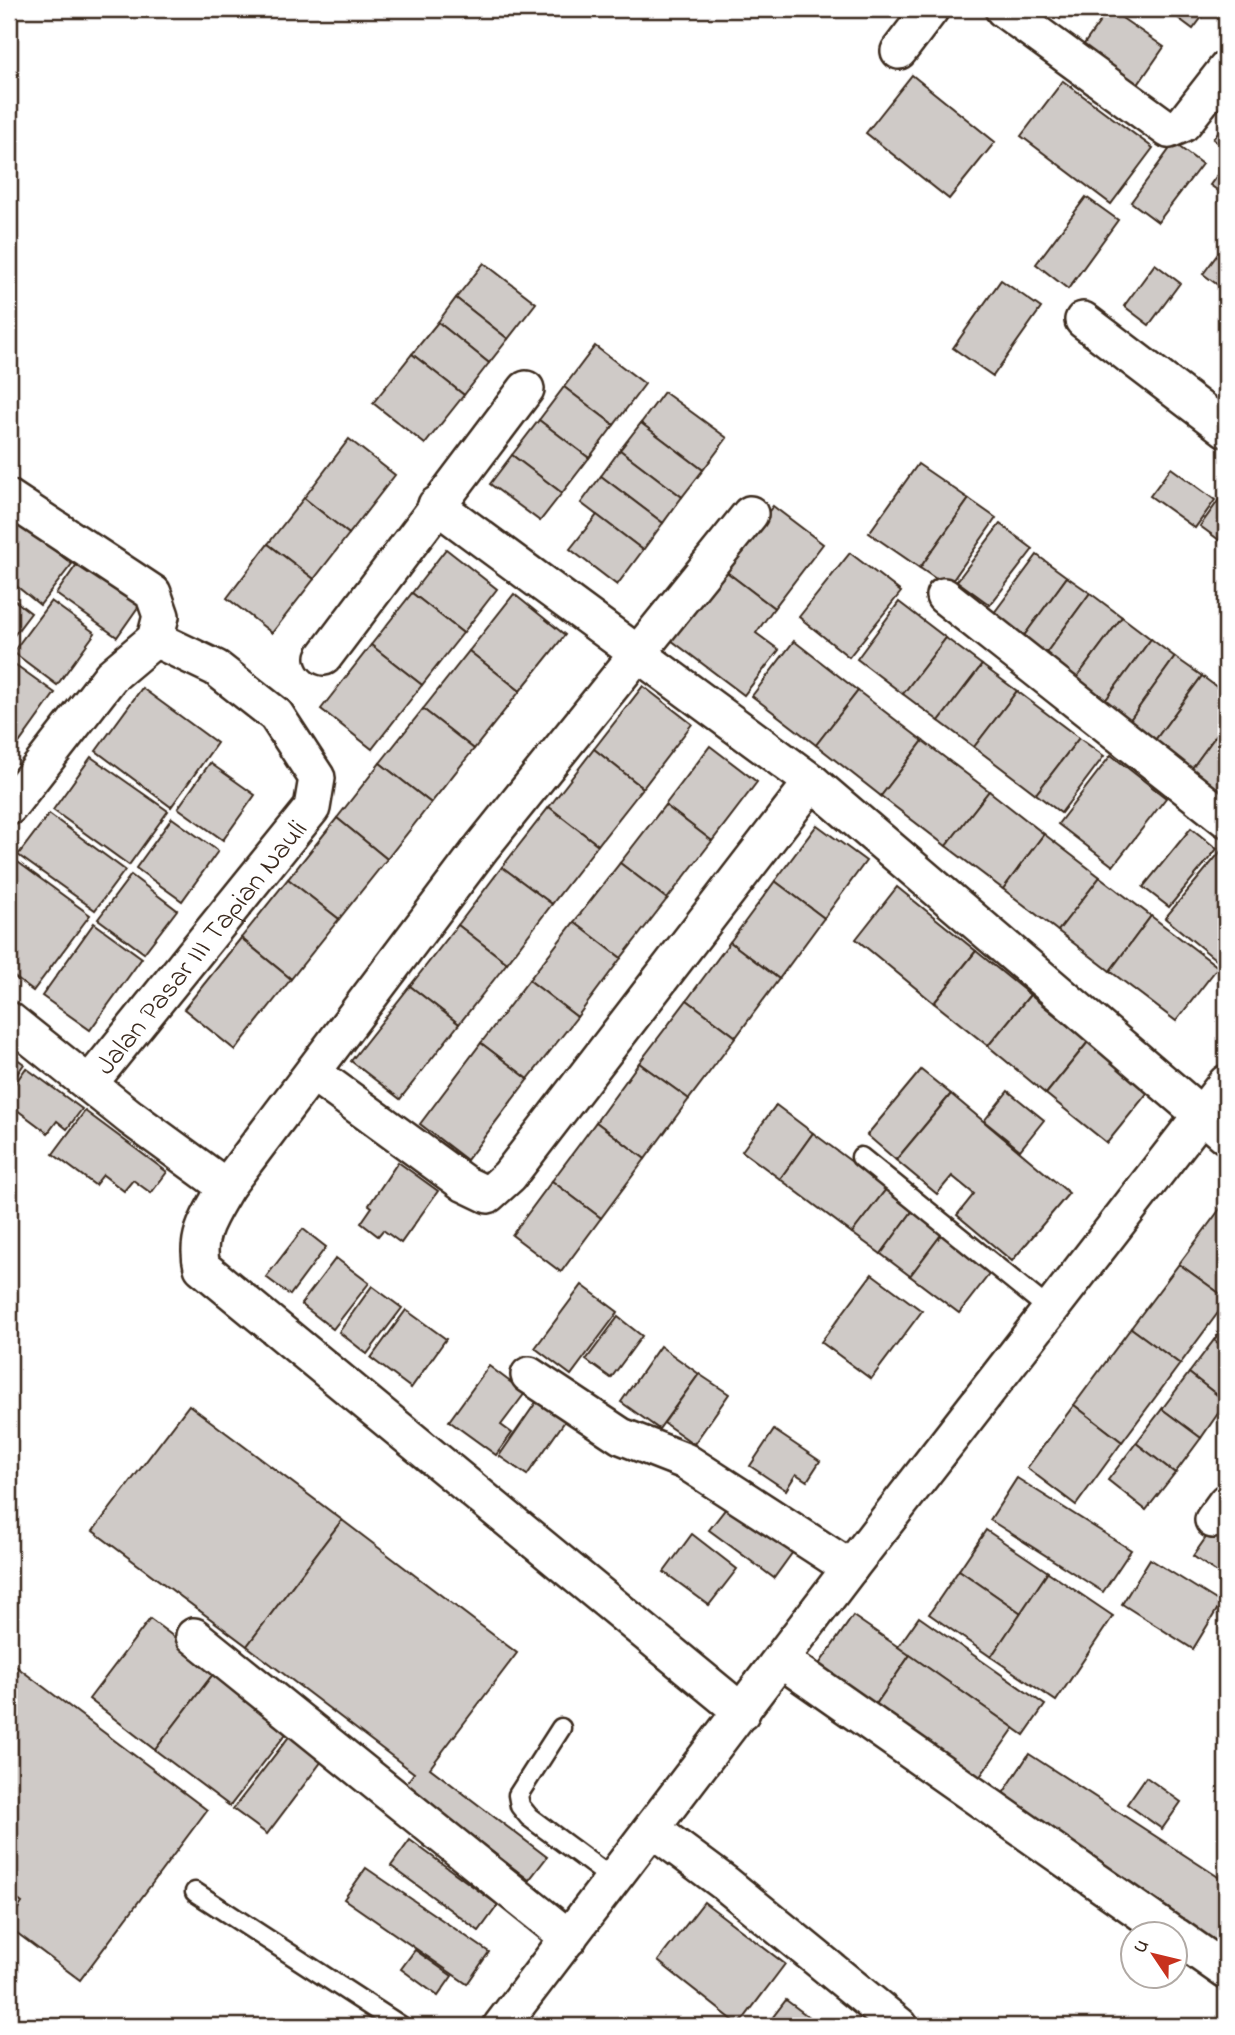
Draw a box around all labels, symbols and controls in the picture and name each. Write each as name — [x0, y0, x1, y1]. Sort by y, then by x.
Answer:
street label: Jalan Pasar III Tapian Nauli — [87, 812, 319, 1085]
north arrow — [1120, 1920, 1190, 1990]
text: U — [1128, 1934, 1157, 1959]

